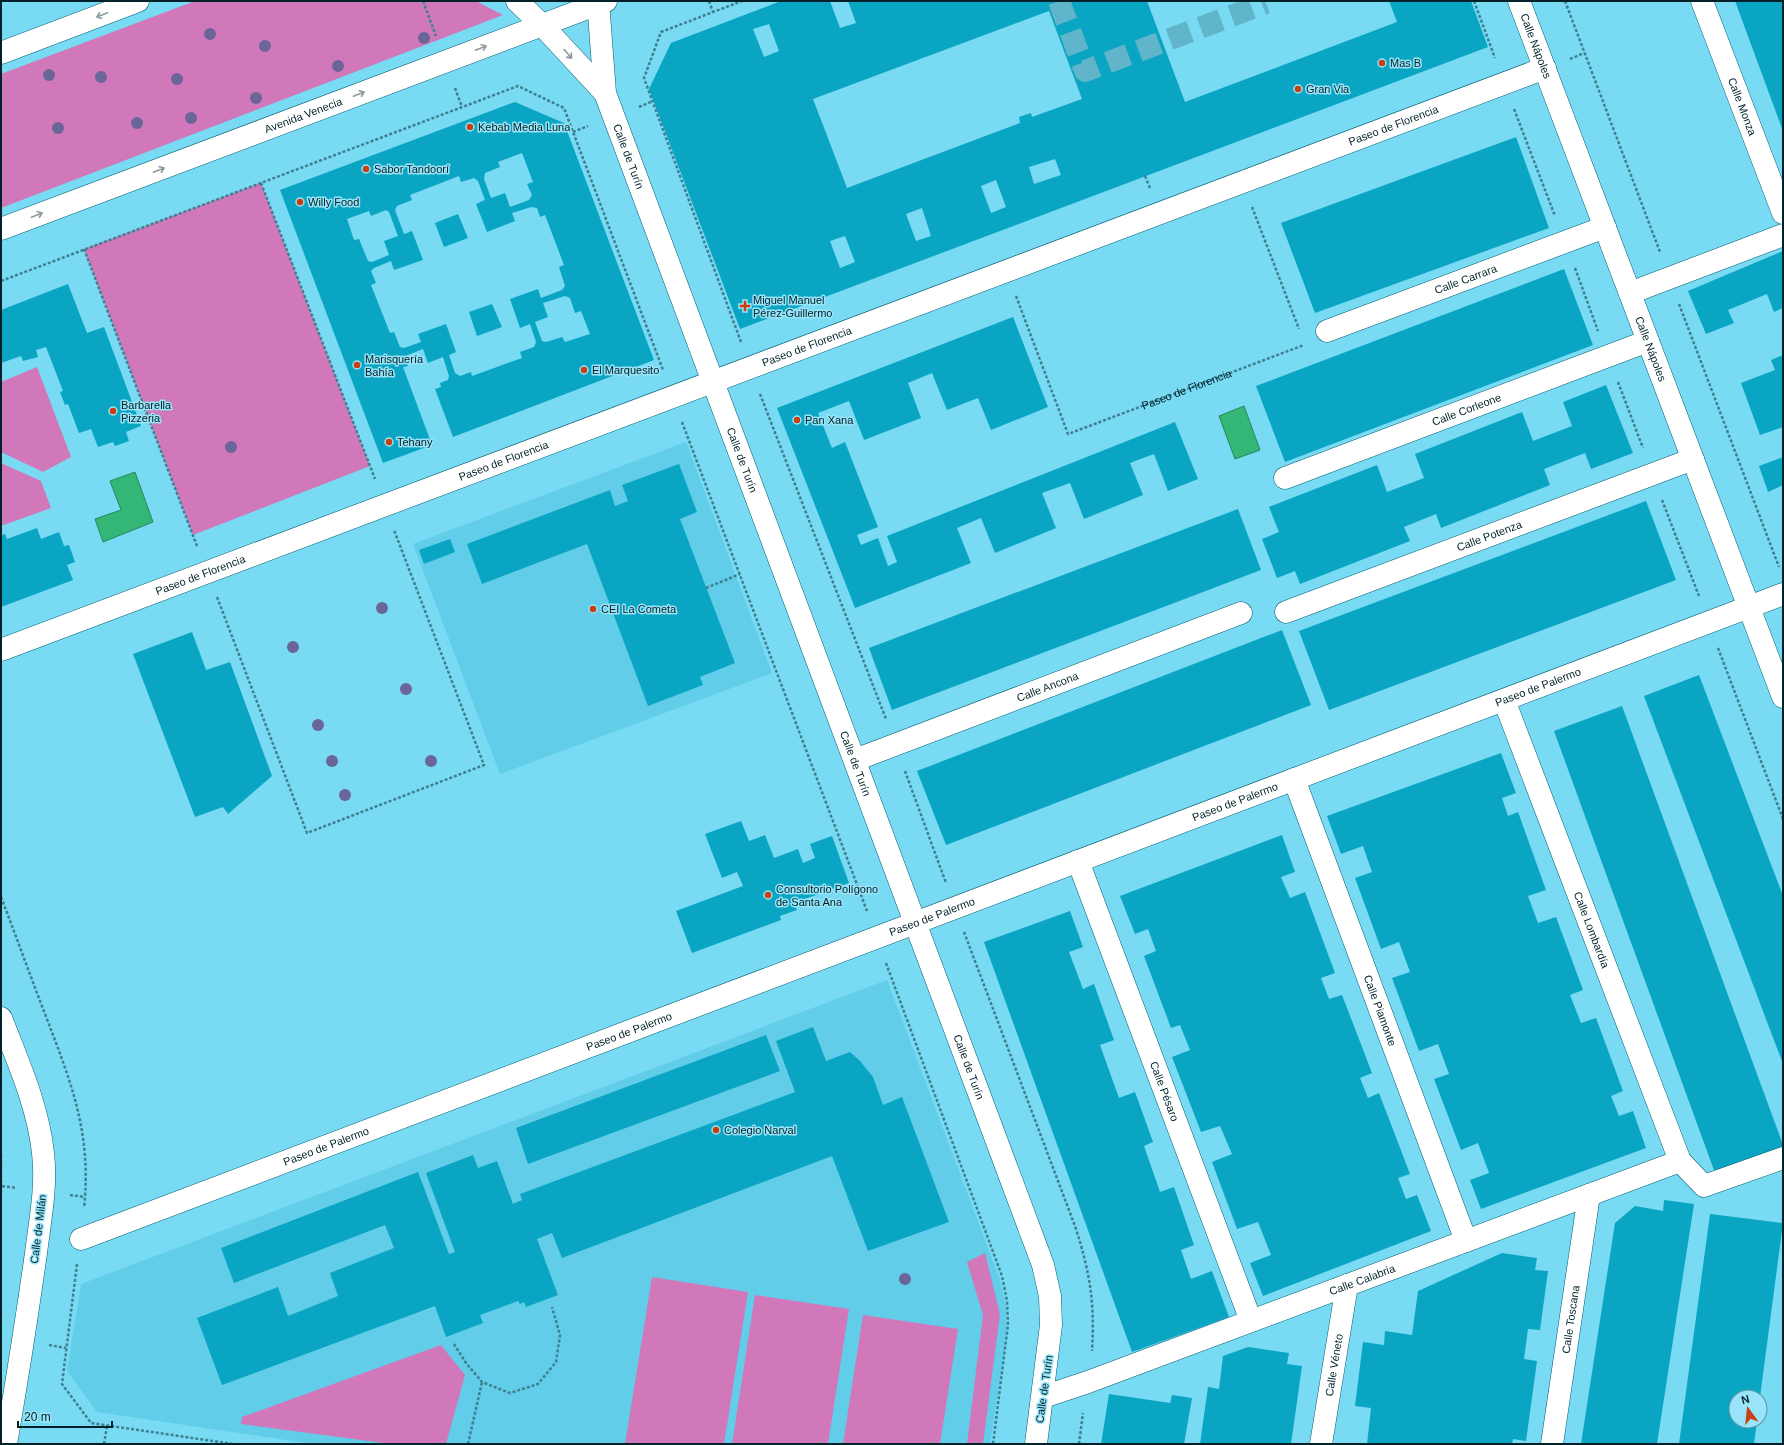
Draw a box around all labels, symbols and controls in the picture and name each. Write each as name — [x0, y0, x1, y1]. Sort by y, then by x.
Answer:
one-way arrow — [96, 11, 108, 19]
street label: Calle Nápoles — [1518, 12, 1554, 81]
one-way arrow — [475, 44, 487, 52]
one-way arrow — [563, 49, 573, 59]
place label: Mas B — [1390, 57, 1421, 69]
marker: Mas B — [1377, 58, 1387, 68]
street label: Calle Monza — [1726, 76, 1759, 138]
place label: Gran Via — [1306, 83, 1350, 95]
marker: Gran Via — [1293, 84, 1303, 94]
one-way arrow — [353, 90, 365, 98]
street label: Avenida Venecia — [263, 95, 344, 135]
street label: Paseo de Florencia — [1347, 102, 1441, 148]
place label: Kebab Media Luna — [478, 121, 571, 133]
marker: Kebab Media Luna — [465, 122, 475, 132]
street label: Calle de Turín — [611, 122, 646, 191]
place label: Sabor Tandoorí — [374, 163, 449, 175]
marker: Sabor Tandoorí — [361, 164, 371, 174]
one-way arrow — [153, 165, 165, 173]
place label: Willy Food — [308, 196, 359, 208]
marker: Willy Food — [295, 197, 305, 207]
one-way arrow — [31, 211, 43, 219]
street label: Calle Carrara — [1433, 262, 1499, 296]
place label: Miguel Manuel Pérez-Guillermo — [753, 294, 832, 319]
marker: Miguel Manuel Pérez-Guillermo — [740, 301, 750, 311]
street label: Calle Nápoles — [1633, 315, 1669, 383]
street label: Paseo de Florencia — [760, 324, 854, 369]
place label: Marisquería Bahía — [365, 353, 424, 378]
marker: Marisquería Bahía — [352, 360, 362, 370]
place label: El Marquesito — [592, 364, 659, 376]
marker: El Marquesito — [579, 365, 589, 375]
street label: Paseo de Florencia — [1140, 367, 1234, 412]
street label: Calle Corleone — [1430, 391, 1503, 428]
place label: Barbarella Pizzeria — [121, 399, 172, 424]
marker: Barbarella Pizzeria — [108, 406, 118, 416]
place label: Pan Xana — [805, 414, 854, 426]
marker: Pan Xana — [792, 415, 802, 425]
street label: Calle de Turín — [725, 426, 760, 494]
place label: Tehany — [397, 436, 433, 448]
marker: Tehany — [384, 437, 394, 447]
street label: Paseo de Florencia — [457, 438, 551, 483]
street label: Calle Potenza — [1455, 518, 1524, 553]
street label: Paseo de Florencia — [154, 552, 248, 597]
place label: CEI La Cometa — [601, 603, 677, 615]
marker: CEI La Cometa — [588, 604, 598, 614]
street label: Paseo de Palermo — [1493, 665, 1582, 709]
street label: Calle Ancona — [1015, 669, 1081, 704]
street label: Calle de Turín — [838, 729, 873, 798]
street label: Paseo de Palermo — [1190, 780, 1279, 823]
place label: Consultorio Polígono de Santa Ana — [776, 883, 878, 908]
marker: Consultorio Polígono de Santa Ana — [763, 890, 773, 900]
street label: Calle Lombardía — [1572, 890, 1612, 971]
street label: Paseo de Palermo — [887, 895, 976, 938]
street label: Calle Piamonte — [1362, 973, 1399, 1048]
street label: Paseo de Palermo — [584, 1010, 673, 1053]
street label: Calle de Turín — [951, 1033, 987, 1101]
street label: Calle Pésaro — [1148, 1060, 1181, 1123]
street label: Paseo de Palermo — [282, 1124, 370, 1168]
place label: Colegio Narval — [724, 1124, 796, 1136]
marker: Colegio Narval — [711, 1125, 721, 1135]
street label: Calle de Milán — [28, 1194, 48, 1264]
street label: Calle Calabria — [1328, 1262, 1397, 1297]
street label: Calle Toscana — [1560, 1284, 1582, 1354]
street label: Calle Véneto — [1323, 1333, 1345, 1397]
street label: Calle de Turín — [1033, 1354, 1055, 1424]
north arrow — [1728, 1389, 1768, 1429]
text: N — [1740, 1393, 1751, 1406]
scale bar — [18, 1403, 112, 1429]
text: 20 m — [24, 1410, 51, 1424]

